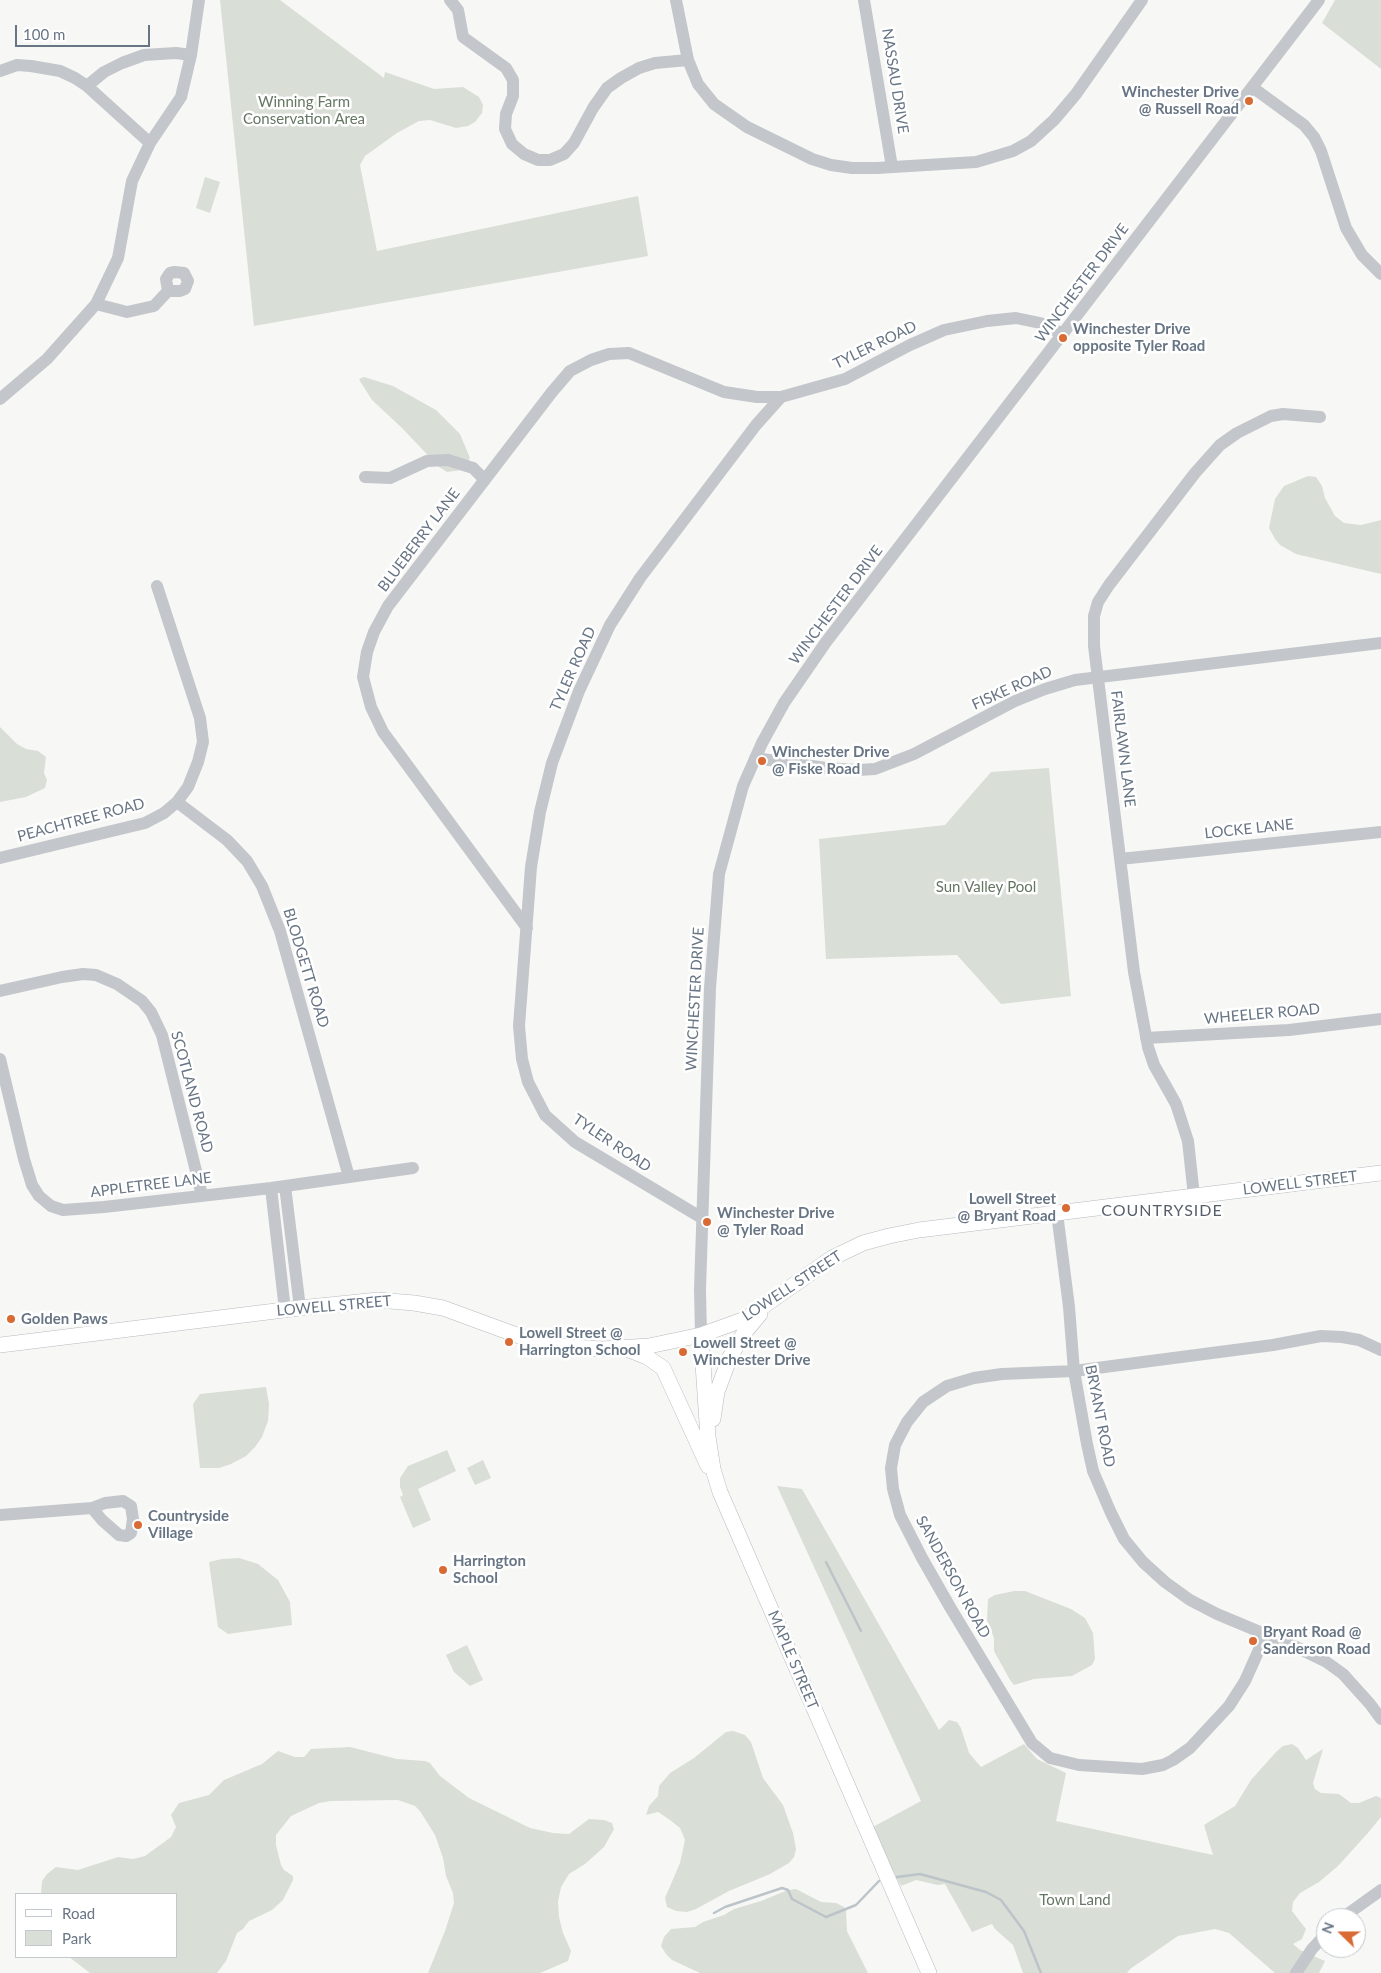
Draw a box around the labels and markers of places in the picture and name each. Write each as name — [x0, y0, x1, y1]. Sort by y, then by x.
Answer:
place label: Winchester Drive @ Russell Road — [1122, 83, 1239, 118]
marker: Winchester Drive @ Russell Road — [1243, 95, 1255, 107]
place label: Winchester Drive opposite Tyler Road — [1073, 320, 1205, 355]
marker: Winchester Drive opposite Tyler Road — [1057, 332, 1069, 344]
place label: Winchester Drive @ Fiske Road — [772, 743, 889, 778]
marker: Winchester Drive @ Fiske Road — [756, 755, 768, 767]
place label: Lowell Street @ Bryant Road — [958, 1190, 1056, 1225]
marker: Lowell Street @ Bryant Road — [1060, 1202, 1072, 1214]
place label: Winchester Drive @ Tyler Road — [717, 1204, 834, 1239]
marker: Winchester Drive @ Tyler Road — [701, 1216, 713, 1228]
place label: Golden Paws — [21, 1310, 108, 1328]
marker: Golden Paws — [5, 1313, 17, 1325]
place label: Lowell Street @ Harrington School — [519, 1324, 640, 1359]
place label: Lowell Street @ Winchester Drive — [693, 1334, 810, 1369]
marker: Lowell Street @ Harrington School — [503, 1336, 515, 1348]
marker: Lowell Street @ Winchester Drive — [677, 1346, 689, 1358]
place label: Countryside Village — [148, 1507, 229, 1542]
marker: Countryside Village — [132, 1519, 144, 1531]
place label: Harrington School — [453, 1552, 526, 1587]
marker: Harrington School — [437, 1564, 449, 1576]
place label: Bryant Road @ Sanderson Road — [1263, 1623, 1370, 1658]
marker: Bryant Road @ Sanderson Road — [1247, 1635, 1259, 1647]

